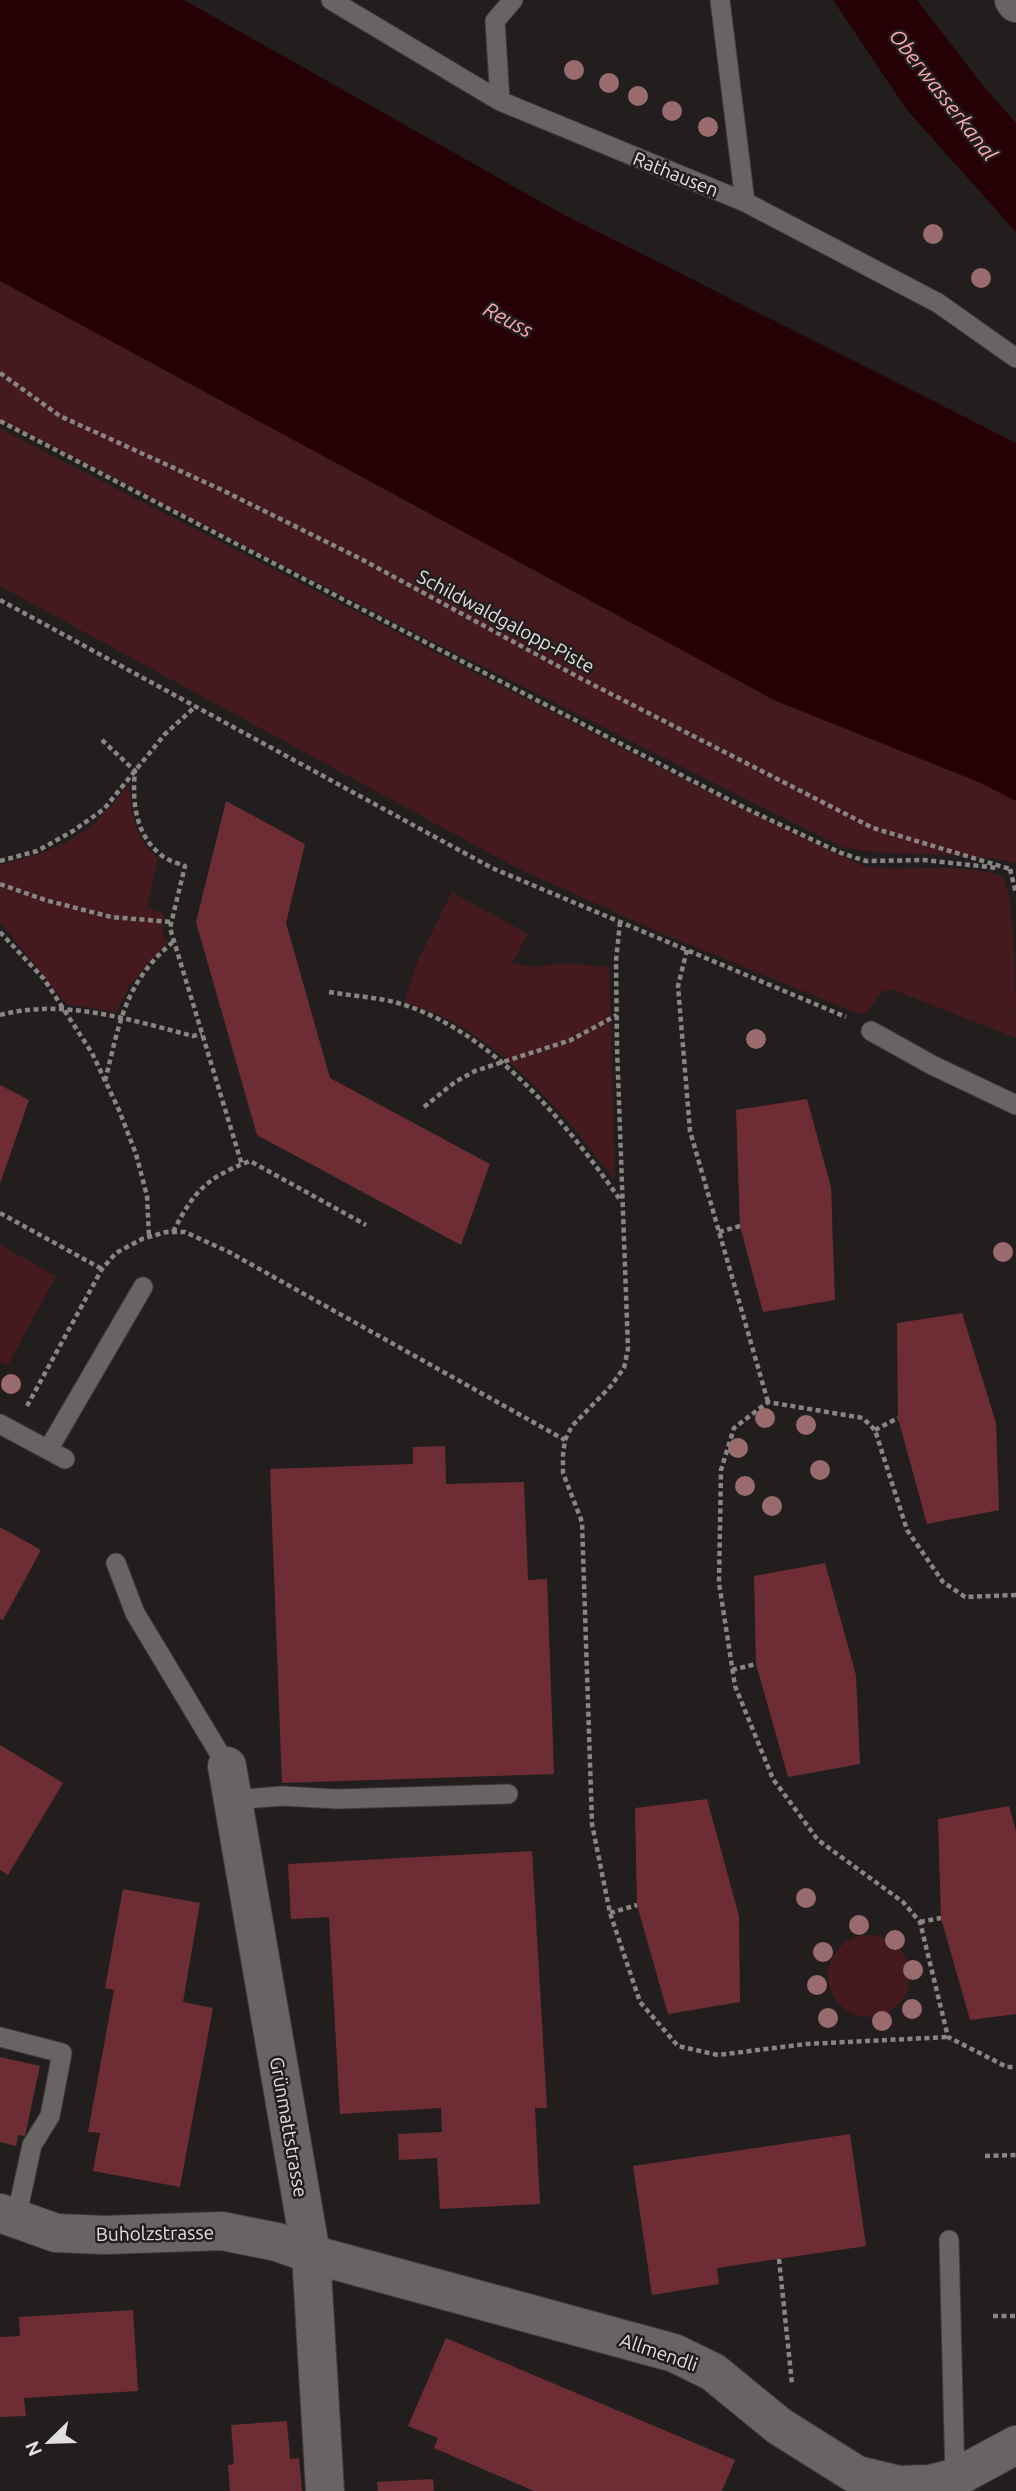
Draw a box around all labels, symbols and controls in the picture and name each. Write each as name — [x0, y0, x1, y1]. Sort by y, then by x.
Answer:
water label: Oberwasserkanal — [885, 24, 1003, 165]
street label: Rathausen — [630, 147, 722, 201]
water label: Reuss — [480, 296, 537, 342]
street label: Schildwaldgalopp-Piste — [414, 565, 598, 677]
street label: Grünmattstrasse — [266, 2055, 312, 2199]
street label: Buholzstrasse — [96, 2221, 214, 2245]
street label: Allmendli — [617, 2328, 701, 2376]
north arrow — [14, 2407, 84, 2477]
text: N — [20, 2438, 46, 2459]

